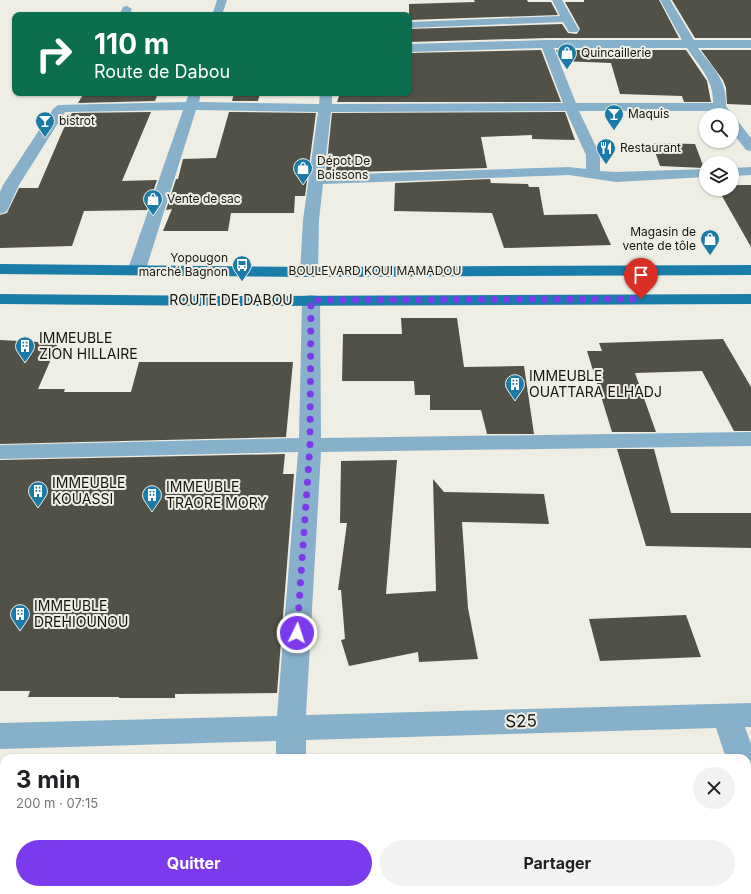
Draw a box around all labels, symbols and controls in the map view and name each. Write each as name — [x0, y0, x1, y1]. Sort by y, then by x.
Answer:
text: 110 m — [94, 27, 169, 61]
icon: right — [28, 28, 80, 80]
shop icon: Quincaillerie — [556, 42, 578, 70]
place label: Quincaillerie — [581, 45, 651, 60]
text: Route de Dabou — [94, 61, 230, 82]
bar icon: Maquis — [603, 103, 625, 131]
place label: Maquis — [628, 106, 669, 121]
map controls — [699, 108, 739, 196]
button: search — [699, 108, 739, 148]
bar icon: bistrot — [34, 110, 56, 138]
place label: bistrot — [59, 113, 95, 128]
restaurant icon: Restaurant — [595, 137, 617, 165]
place label: Restaurant — [620, 140, 681, 155]
place label: Dépot De Boissons — [317, 153, 370, 182]
button: layers — [699, 156, 739, 196]
shop icon: Dépot De Boissons — [292, 157, 314, 185]
shop icon: Vente de sac — [142, 188, 164, 216]
place label: Vente de sac — [167, 191, 241, 206]
place label: Magasin de vente de tôle — [623, 224, 696, 253]
shop icon: Magasin de vente de tôle — [699, 228, 721, 256]
place label: Yopougon marché Bagnon — [139, 250, 228, 279]
bus stop icon: Yopougon marché Bagnon — [231, 254, 253, 282]
pin — [624, 258, 658, 299]
street label: BOULEVARD KOUI MAMADOU — [289, 263, 461, 278]
icon: arrive — [630, 264, 652, 286]
street label: ROUTE DE DABOU — [169, 291, 293, 308]
place label: IMMEUBLE ZION HILLAIRE — [39, 329, 138, 362]
building icon: IMMEUBLE ZION HILLAIRE — [14, 335, 36, 363]
place label: IMMEUBLE OUATTARA ELHADJ — [529, 367, 662, 400]
building icon: IMMEUBLE OUATTARA ELHADJ — [504, 373, 526, 401]
place label: IMMEUBLE KOUASSI — [52, 474, 125, 507]
place label: IMMEUBLE TRAORE MORY — [166, 478, 267, 511]
building icon: IMMEUBLE KOUASSI — [27, 480, 49, 508]
building icon: IMMEUBLE TRAORE MORY — [141, 484, 163, 512]
place label: IMMEUBLE DREHIOUNOU — [34, 597, 129, 630]
building icon: IMMEUBLE DREHIOUNOU — [9, 603, 31, 631]
position arrow — [276, 612, 318, 654]
street label: S25 — [505, 710, 537, 732]
text: 3 min — [16, 765, 81, 794]
button: close — [693, 767, 735, 809]
text: 200 m · 07:15 — [16, 795, 98, 811]
button: Quitter — [16, 840, 372, 886]
button: Partager — [380, 840, 735, 886]

